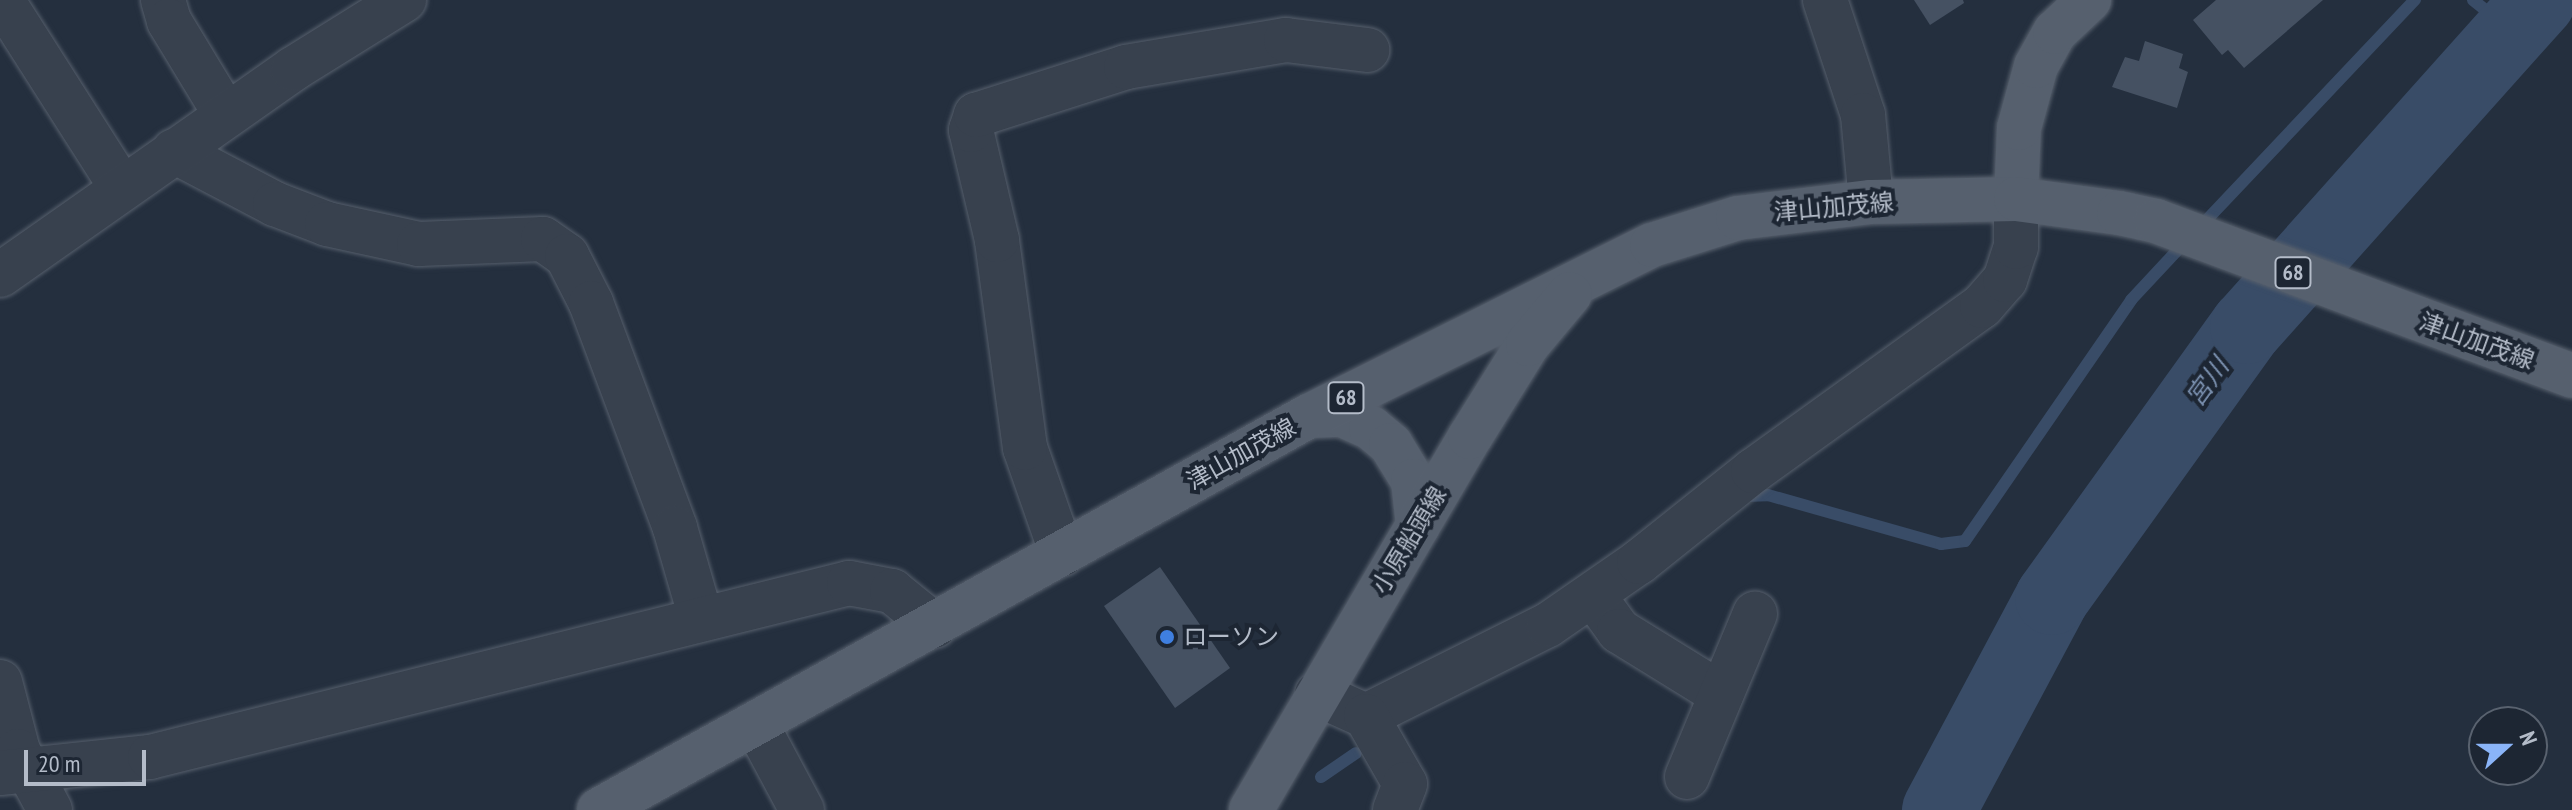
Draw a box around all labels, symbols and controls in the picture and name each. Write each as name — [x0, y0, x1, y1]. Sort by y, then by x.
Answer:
street label: 津山加茂線 — [1773, 187, 1895, 227]
road number: 68 — [2273, 255, 2313, 291]
street label: 津山加茂線 — [2416, 307, 2538, 375]
water label: 宮川 — [2179, 352, 2235, 412]
road number: 68 — [1326, 380, 1366, 416]
street label: 津山加茂線 — [1182, 412, 1300, 496]
street label: 小原船頭線 — [1366, 481, 1452, 599]
place label: ローソン — [1183, 623, 1279, 651]
marker: ローソン — [1158, 628, 1176, 646]
north arrow — [2468, 706, 2548, 786]
text: N — [2513, 728, 2544, 749]
scale bar — [28, 734, 150, 784]
text: 20 m — [38, 748, 80, 779]

